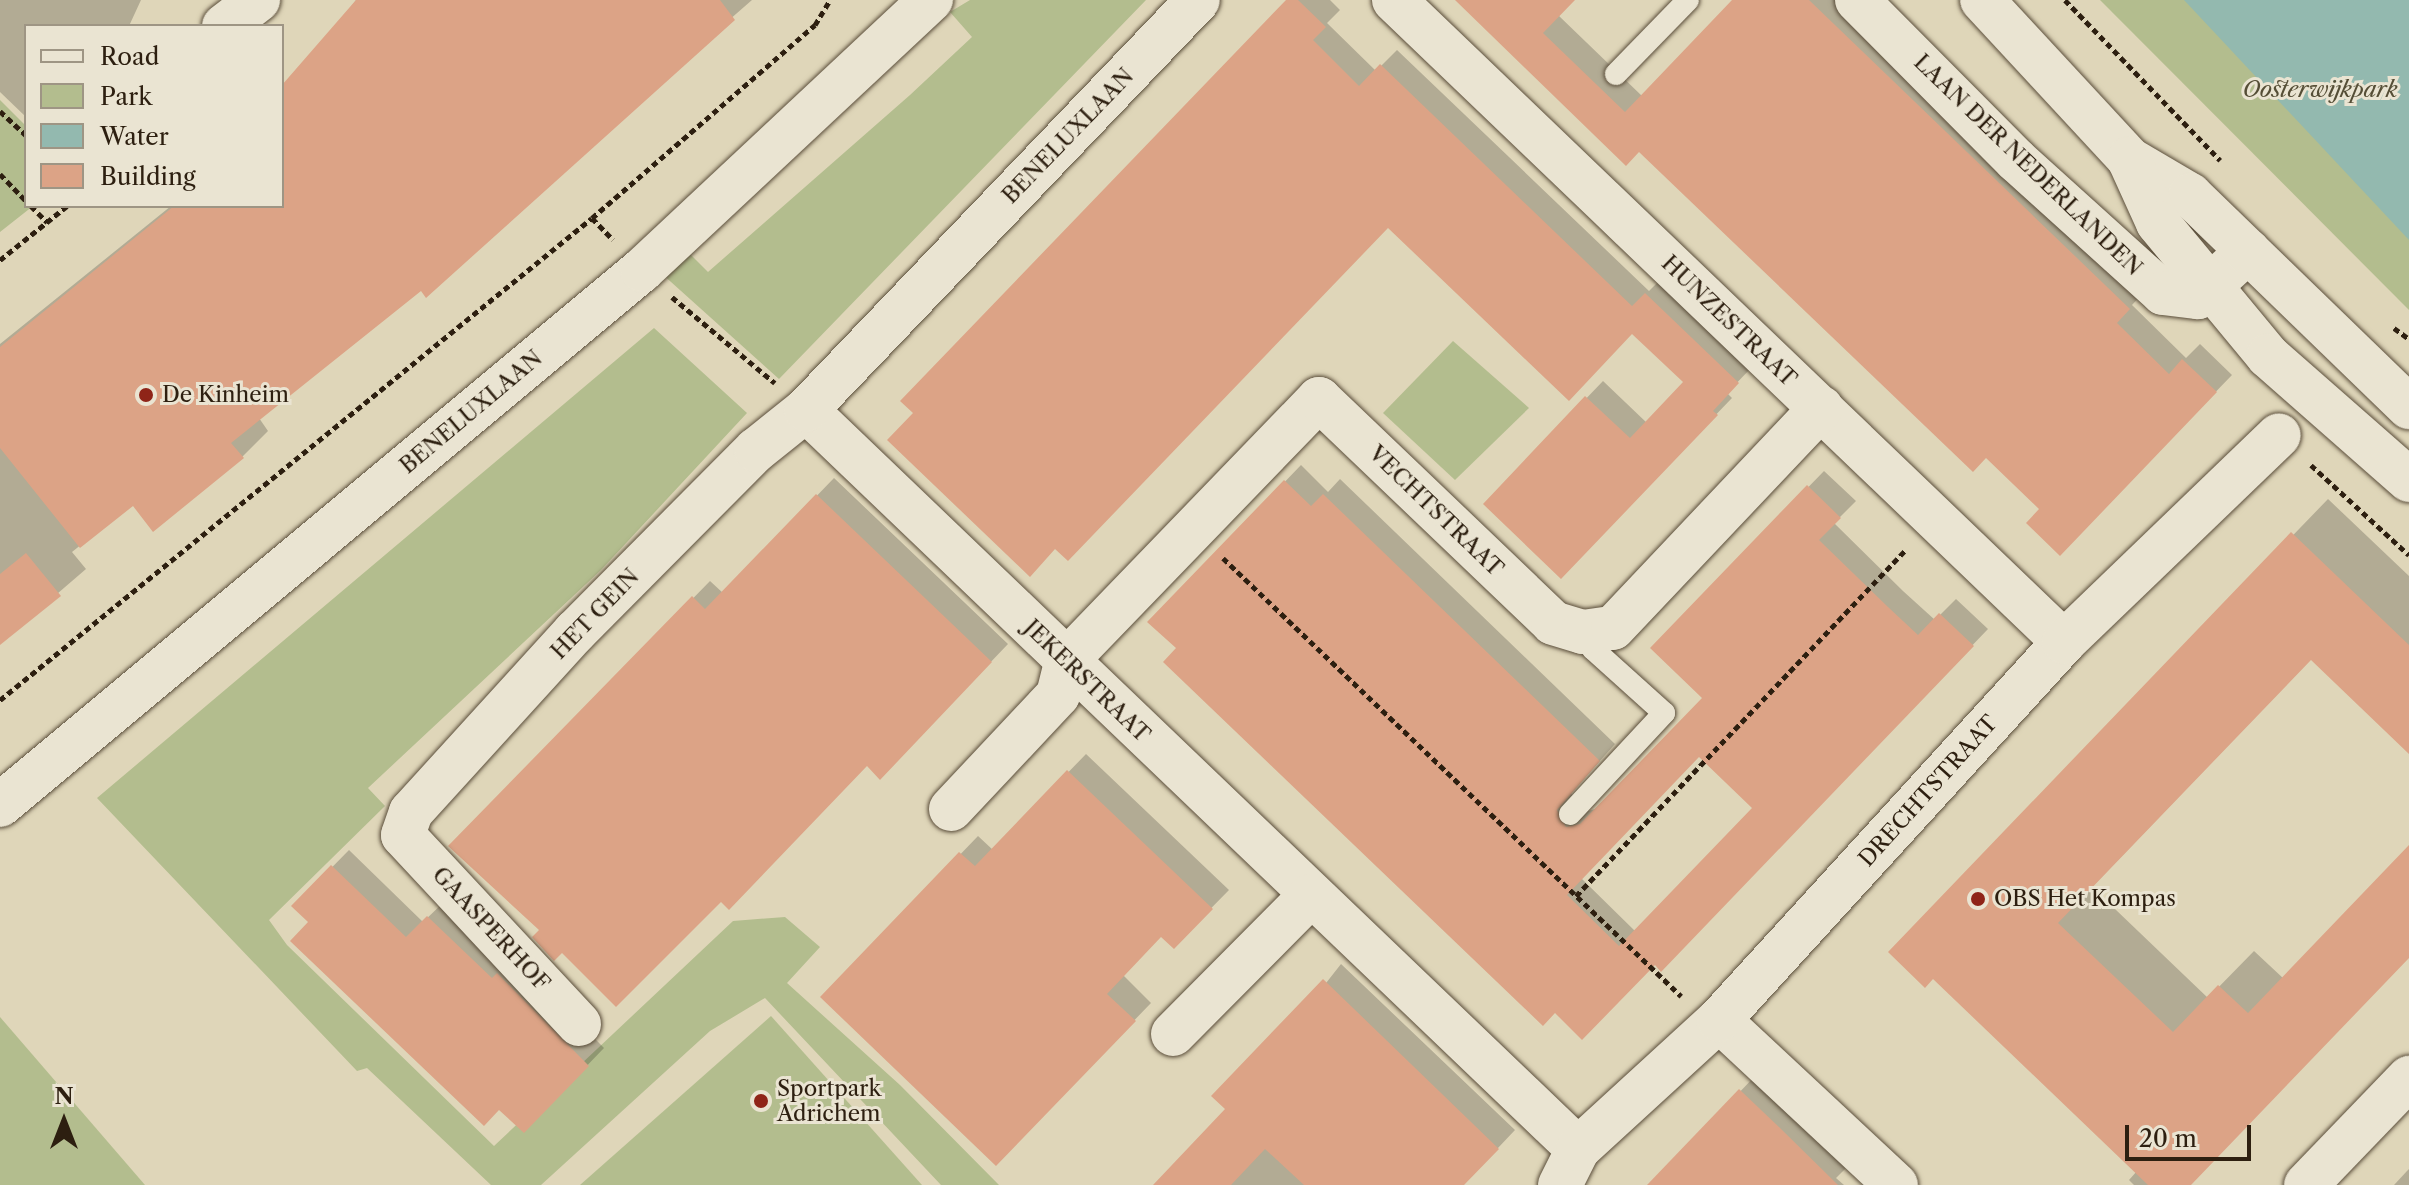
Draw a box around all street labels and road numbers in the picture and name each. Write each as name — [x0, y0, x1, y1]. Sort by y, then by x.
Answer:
street label: LAAN DER NEDERLANDEN — [1908, 49, 2148, 281]
street label: BENELUXLAAN — [997, 63, 1139, 209]
street label: HUNZESTRAAT — [1656, 250, 1802, 392]
street label: BENELUXLAAN — [395, 345, 547, 479]
street label: VECHTSTRAAT — [1363, 440, 1509, 582]
street label: HET GEIN — [545, 563, 645, 665]
street label: JEKERSTRAAT — [1019, 614, 1155, 748]
street label: DRECHTSTRAAT — [1853, 710, 2003, 872]
street label: GAASPERHOF — [427, 862, 555, 996]

